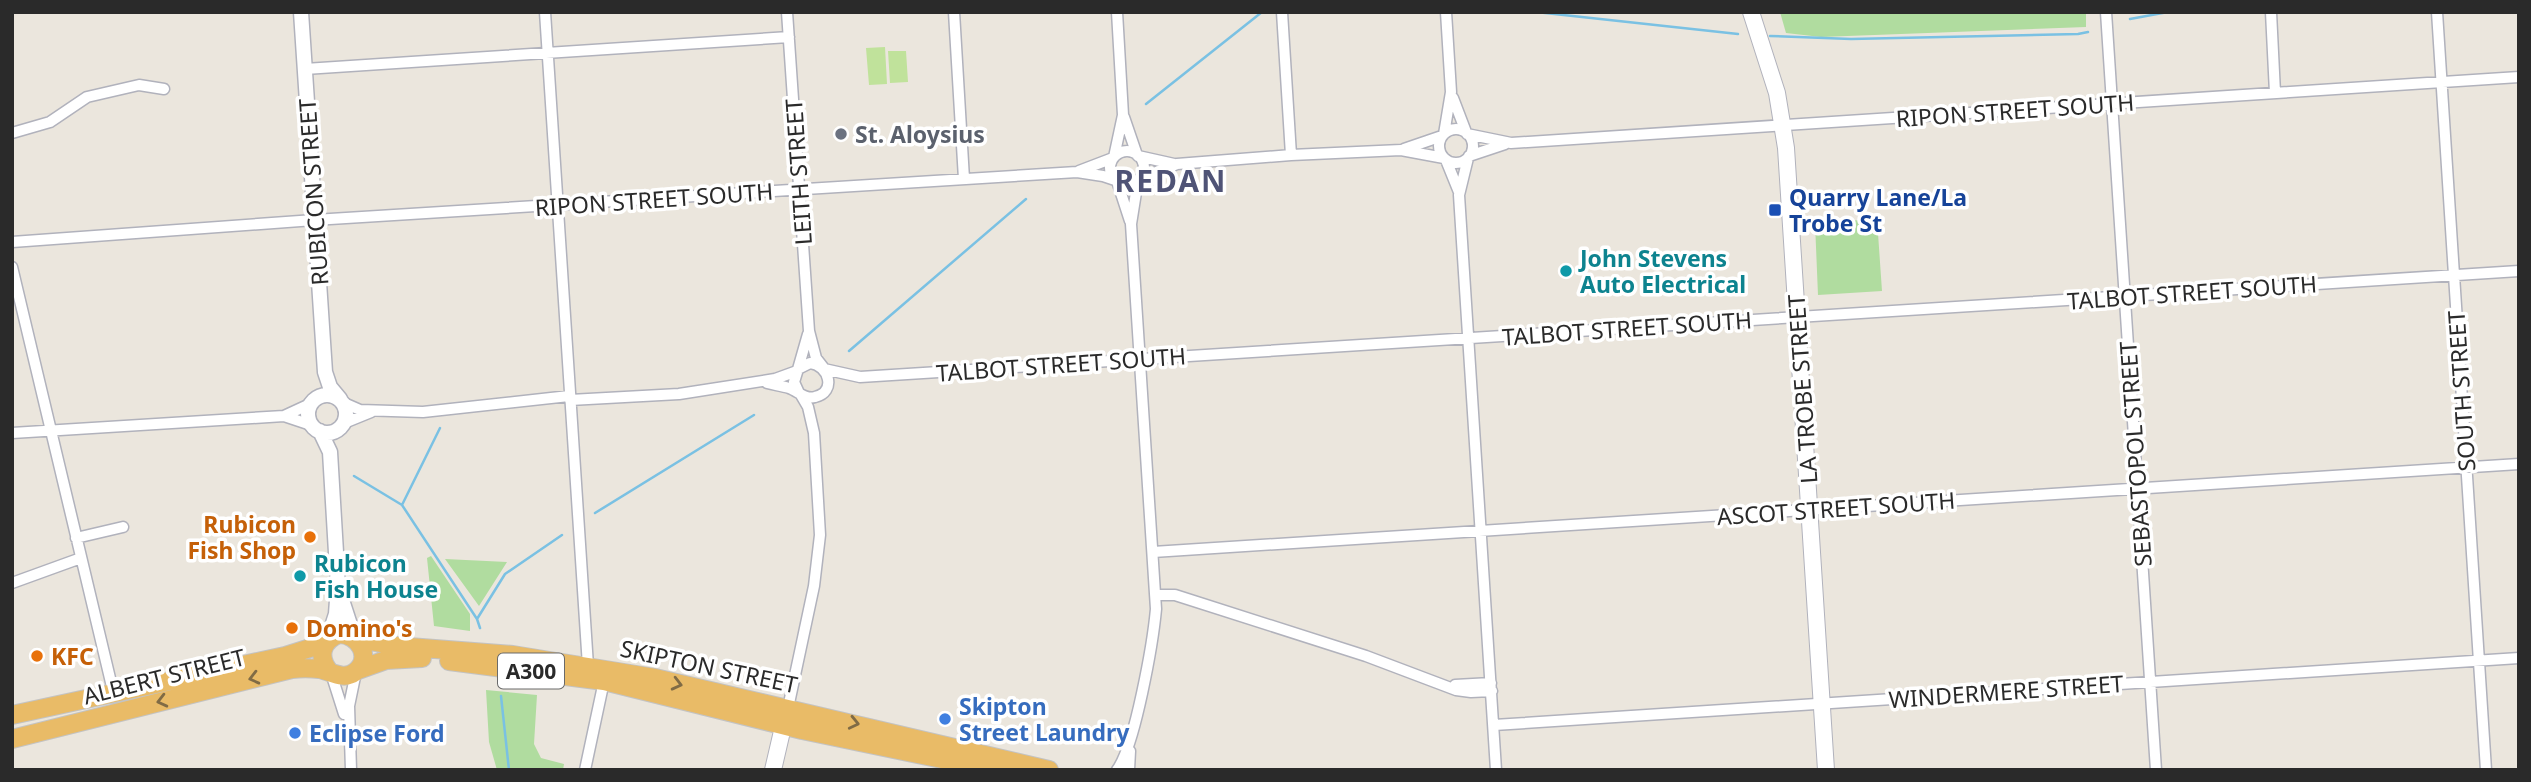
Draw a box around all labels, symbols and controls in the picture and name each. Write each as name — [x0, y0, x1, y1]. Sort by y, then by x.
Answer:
street label: RIPON STREET SOUTH — [1895, 86, 2135, 134]
street label: RUBICON STREET — [290, 97, 335, 287]
street label: LEITH STREET — [777, 98, 819, 246]
place label: St. Aloysius — [855, 118, 985, 150]
marker: St. Aloysius — [833, 126, 849, 142]
district label: REDAN — [1115, 160, 1228, 201]
street label: RIPON STREET SOUTH — [534, 175, 774, 223]
place label: Quarry Lane/La Trobe St — [1789, 181, 1967, 239]
marker: Quarry Lane/La Trobe St — [1767, 202, 1783, 218]
place label: John Stevens Auto Electrical — [1578, 242, 1746, 300]
marker: John Stevens Auto Electrical — [1558, 263, 1574, 279]
street label: TALBOT STREET SOUTH — [2066, 267, 2318, 317]
street label: LA TROBE STREET — [1779, 293, 1825, 485]
street label: TALBOT STREET SOUTH — [1501, 303, 1753, 353]
street label: SOUTH STREET — [2439, 309, 2483, 473]
street label: TALBOT STREET SOUTH — [935, 339, 1187, 389]
street label: SEBASTOPOL STREET — [2111, 340, 2159, 568]
street label: ASCOT STREET SOUTH — [1716, 484, 1956, 532]
place label: Rubicon Fish Shop — [187, 508, 296, 566]
marker: Rubicon Fish Shop — [302, 529, 318, 545]
place label: Rubicon Fish House — [314, 547, 438, 605]
marker: Rubicon Fish House — [292, 568, 308, 584]
place label: Domino's — [306, 612, 413, 644]
marker: Domino's — [284, 620, 300, 636]
street label: SKIPTON STREET — [617, 632, 801, 700]
place label: KFC — [51, 640, 94, 672]
street label: ALBERT STREET — [80, 640, 248, 712]
marker: KFC — [29, 648, 45, 664]
road number: A300 — [498, 654, 564, 688]
street label: WINDERMERE STREET — [1887, 667, 2125, 715]
one-way arrow — [248, 670, 260, 684]
one-way arrow — [670, 676, 682, 690]
place label: Skipton Street Laundry — [959, 690, 1130, 748]
one-way arrow — [156, 693, 168, 707]
marker: Skipton Street Laundry — [937, 711, 953, 727]
one-way arrow — [848, 715, 860, 730]
place label: Eclipse Ford — [309, 717, 445, 749]
marker: Eclipse Ford — [287, 725, 303, 741]

